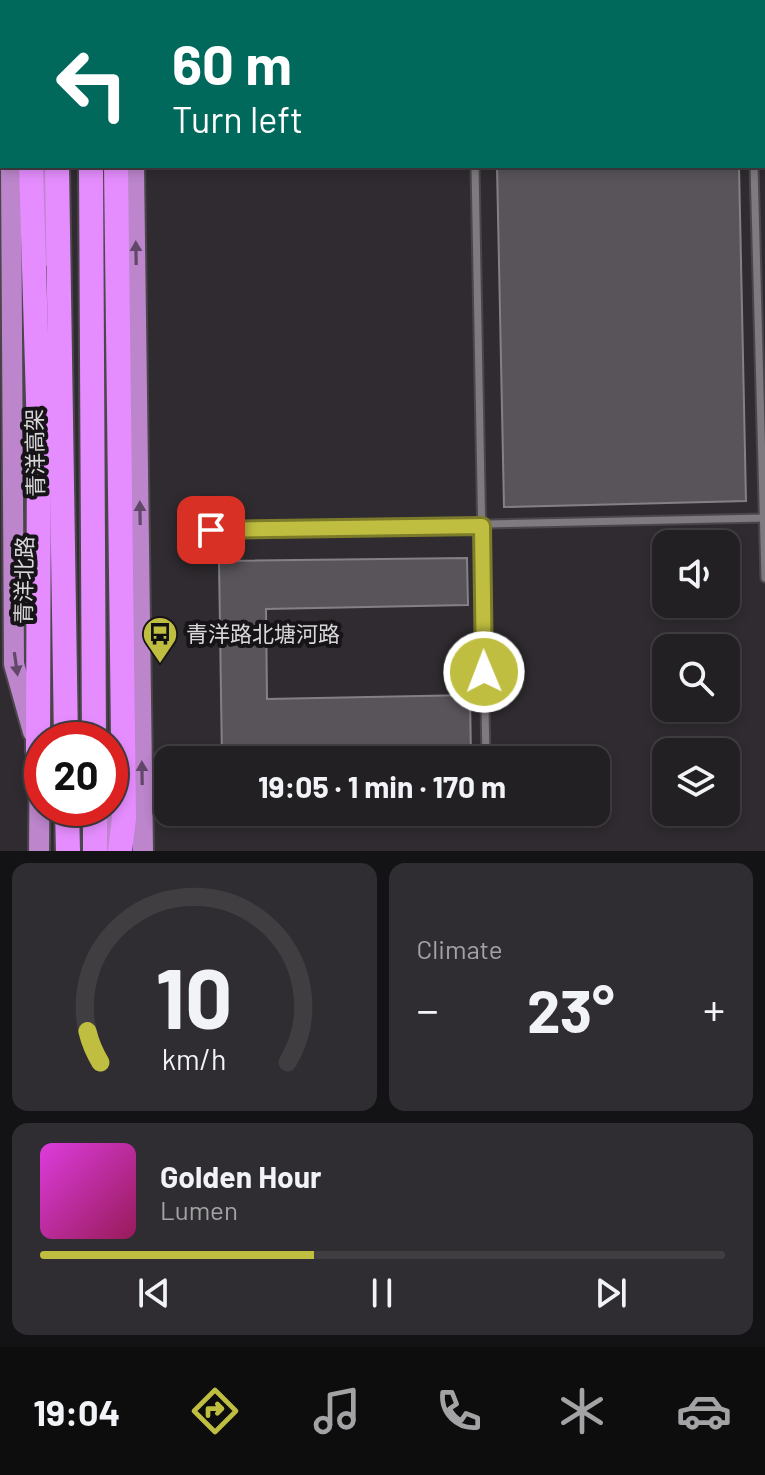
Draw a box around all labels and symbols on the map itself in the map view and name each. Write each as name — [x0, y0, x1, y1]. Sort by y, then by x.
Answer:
one-way arrow — [130, 240, 142, 265]
street label: 青洋高架 — [20, 409, 48, 497]
pin — [177, 496, 245, 564]
one-way arrow — [134, 500, 146, 525]
street label: 青洋北路 — [9, 536, 37, 624]
bus stop icon: 青洋路北塘河路 — [141, 615, 179, 665]
place label: 青洋路北塘河路 — [186, 620, 340, 646]
position arrow — [442, 630, 526, 714]
one-way arrow — [10, 651, 23, 676]
speed limit sign: 20 — [24, 722, 128, 826]
one-way arrow — [136, 760, 149, 785]

